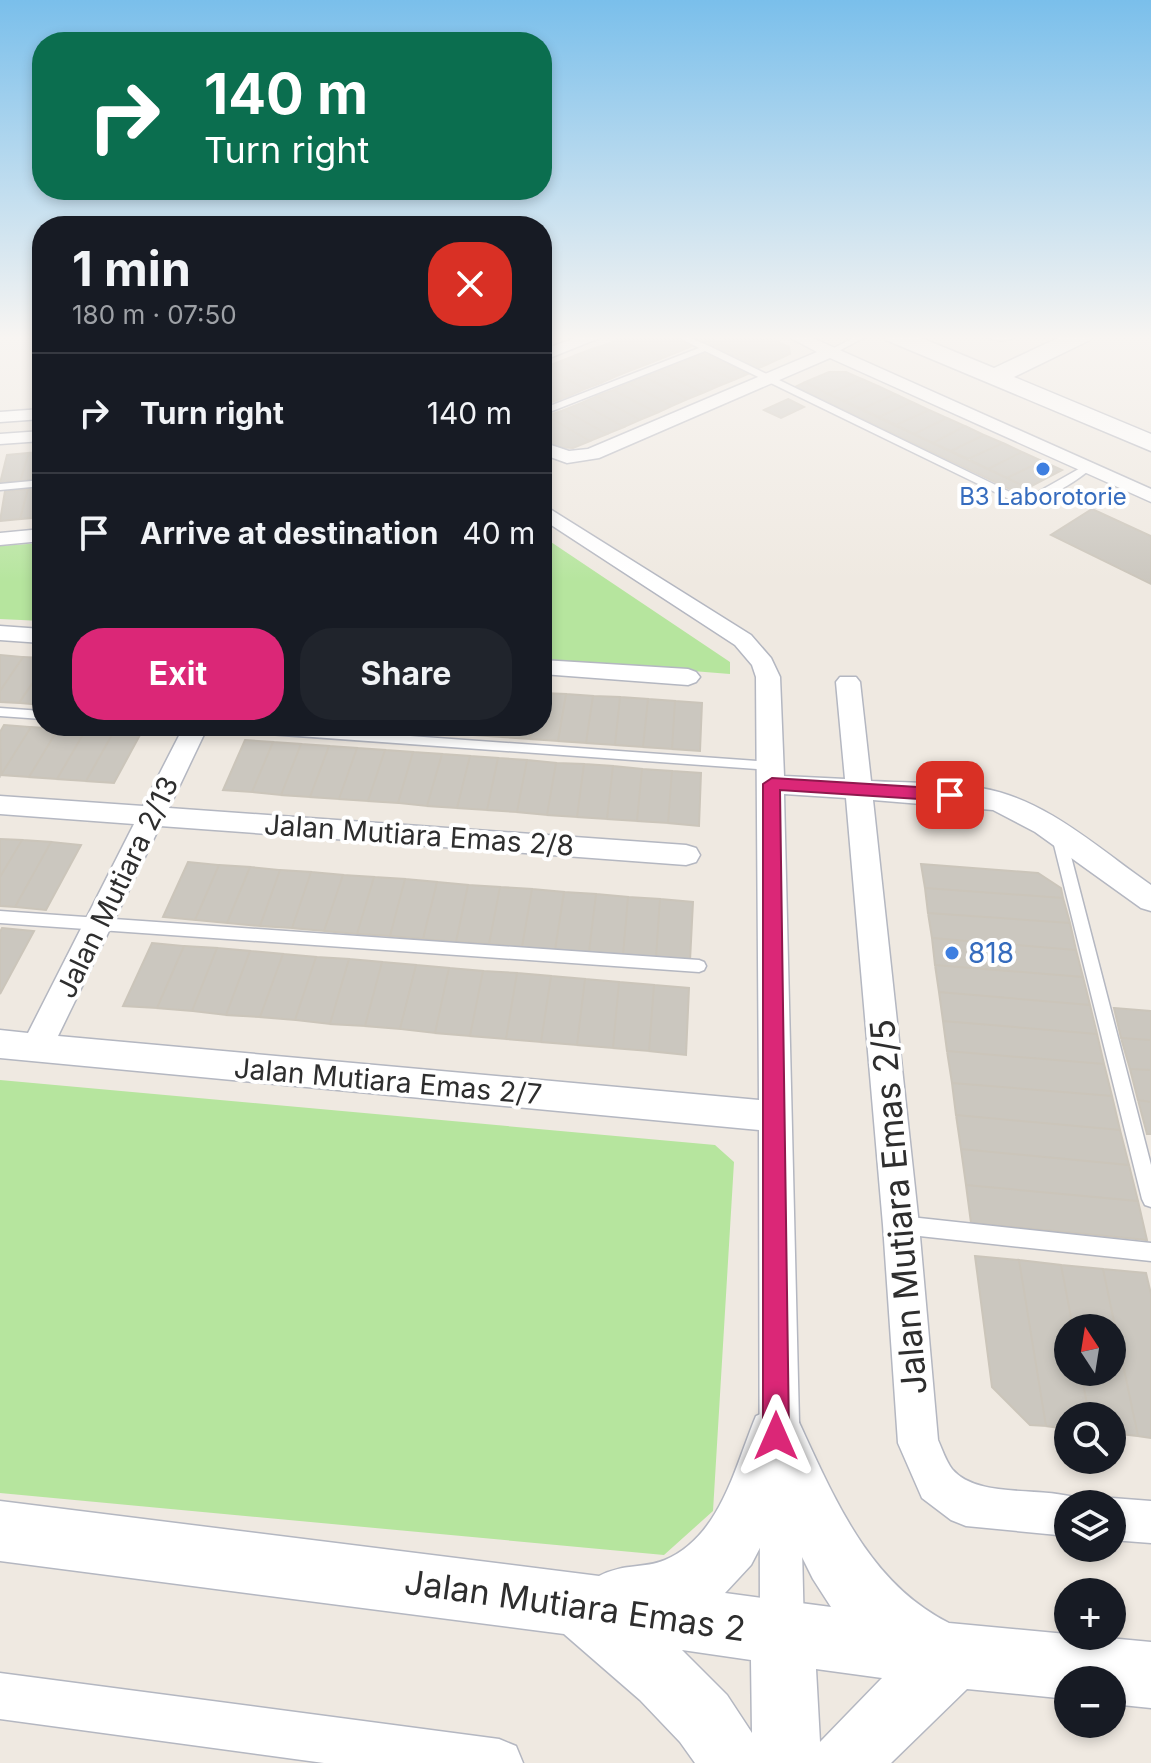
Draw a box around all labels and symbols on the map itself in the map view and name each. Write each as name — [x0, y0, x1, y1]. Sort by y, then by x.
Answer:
marker: B3 Laborotorie — [1034, 460, 1052, 478]
place label: B3 Laborotorie — [959, 482, 1127, 511]
pin — [916, 761, 984, 829]
street label: Jalan Mutiara 2/13 — [49, 771, 185, 1003]
street label: Jalan Mutiara Emas 2/8 — [263, 807, 575, 863]
place label: 818 — [968, 936, 1014, 970]
marker: 818 — [943, 944, 961, 962]
street label: Jalan Mutiara Emas 2/5 — [861, 1018, 935, 1396]
street label: Jalan Mutiara Emas 2/7 — [233, 1051, 543, 1111]
north arrow — [1054, 1314, 1126, 1386]
position arrow — [734, 1394, 818, 1478]
street label: Jalan Mutiara Emas 2 — [402, 1561, 748, 1649]

